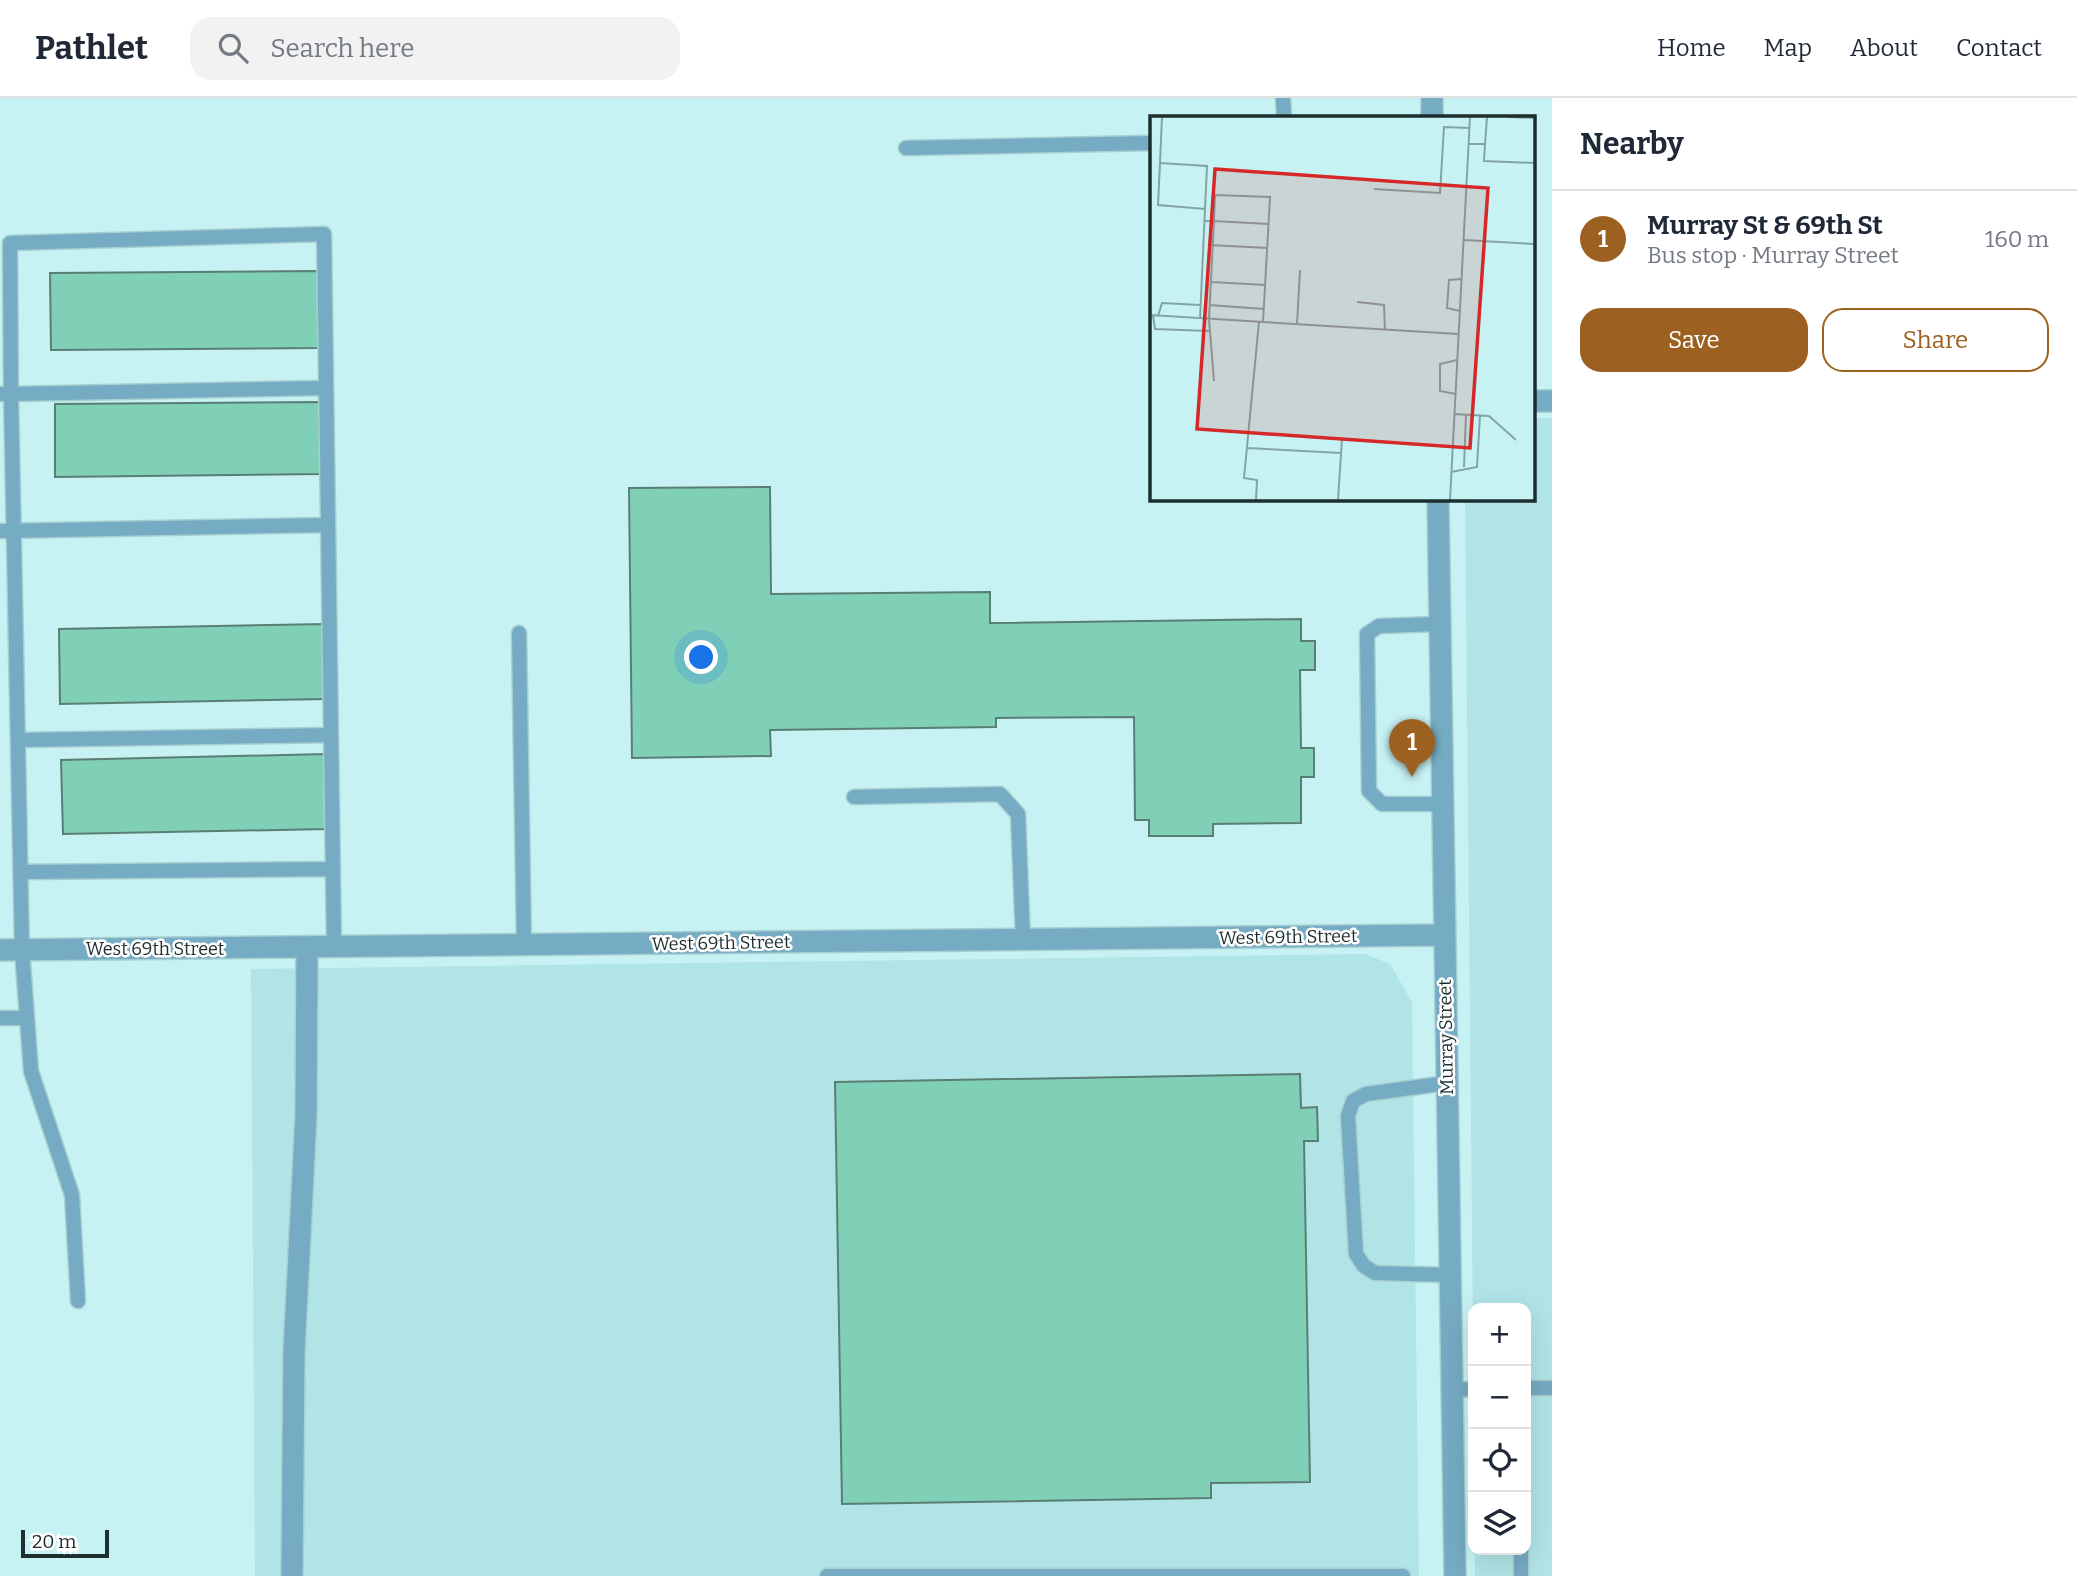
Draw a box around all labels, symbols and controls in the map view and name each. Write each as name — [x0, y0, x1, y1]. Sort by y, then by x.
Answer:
search box — [190, 17, 680, 80]
text: Pathlet — [35, 28, 148, 68]
icon: search — [214, 29, 252, 67]
text: Search here — [270, 33, 414, 64]
text: Home — [1657, 34, 1726, 62]
text: Map — [1764, 34, 1812, 62]
text: About — [1850, 34, 1918, 62]
text: Contact — [1956, 34, 2042, 62]
inset map — [1150, 116, 1534, 500]
text: Nearby — [1580, 126, 1684, 162]
text: Murray St & 69th St — [1647, 210, 1883, 241]
text: 1 — [1598, 225, 1608, 253]
text: 160 m — [1985, 225, 2049, 253]
text: Bus stop · Murray Street — [1647, 241, 1899, 269]
button: Save — [1580, 308, 1808, 372]
button: Share — [1822, 308, 2049, 372]
your location — [684, 640, 718, 674]
pin: 1 — [1389, 719, 1435, 777]
street label: West 69th Street — [1218, 925, 1358, 949]
street label: West 69th Street — [651, 931, 791, 955]
street label: West 69th Street — [86, 938, 225, 960]
street label: Murray Street — [1434, 979, 1458, 1095]
map controls — [1468, 1303, 1531, 1555]
button: + — [1468, 1303, 1531, 1366]
button: − — [1468, 1366, 1531, 1429]
button: locate — [1468, 1429, 1531, 1492]
button: layers — [1468, 1492, 1531, 1555]
scale bar — [21, 1527, 108, 1559]
text: 20 m — [32, 1530, 76, 1553]

